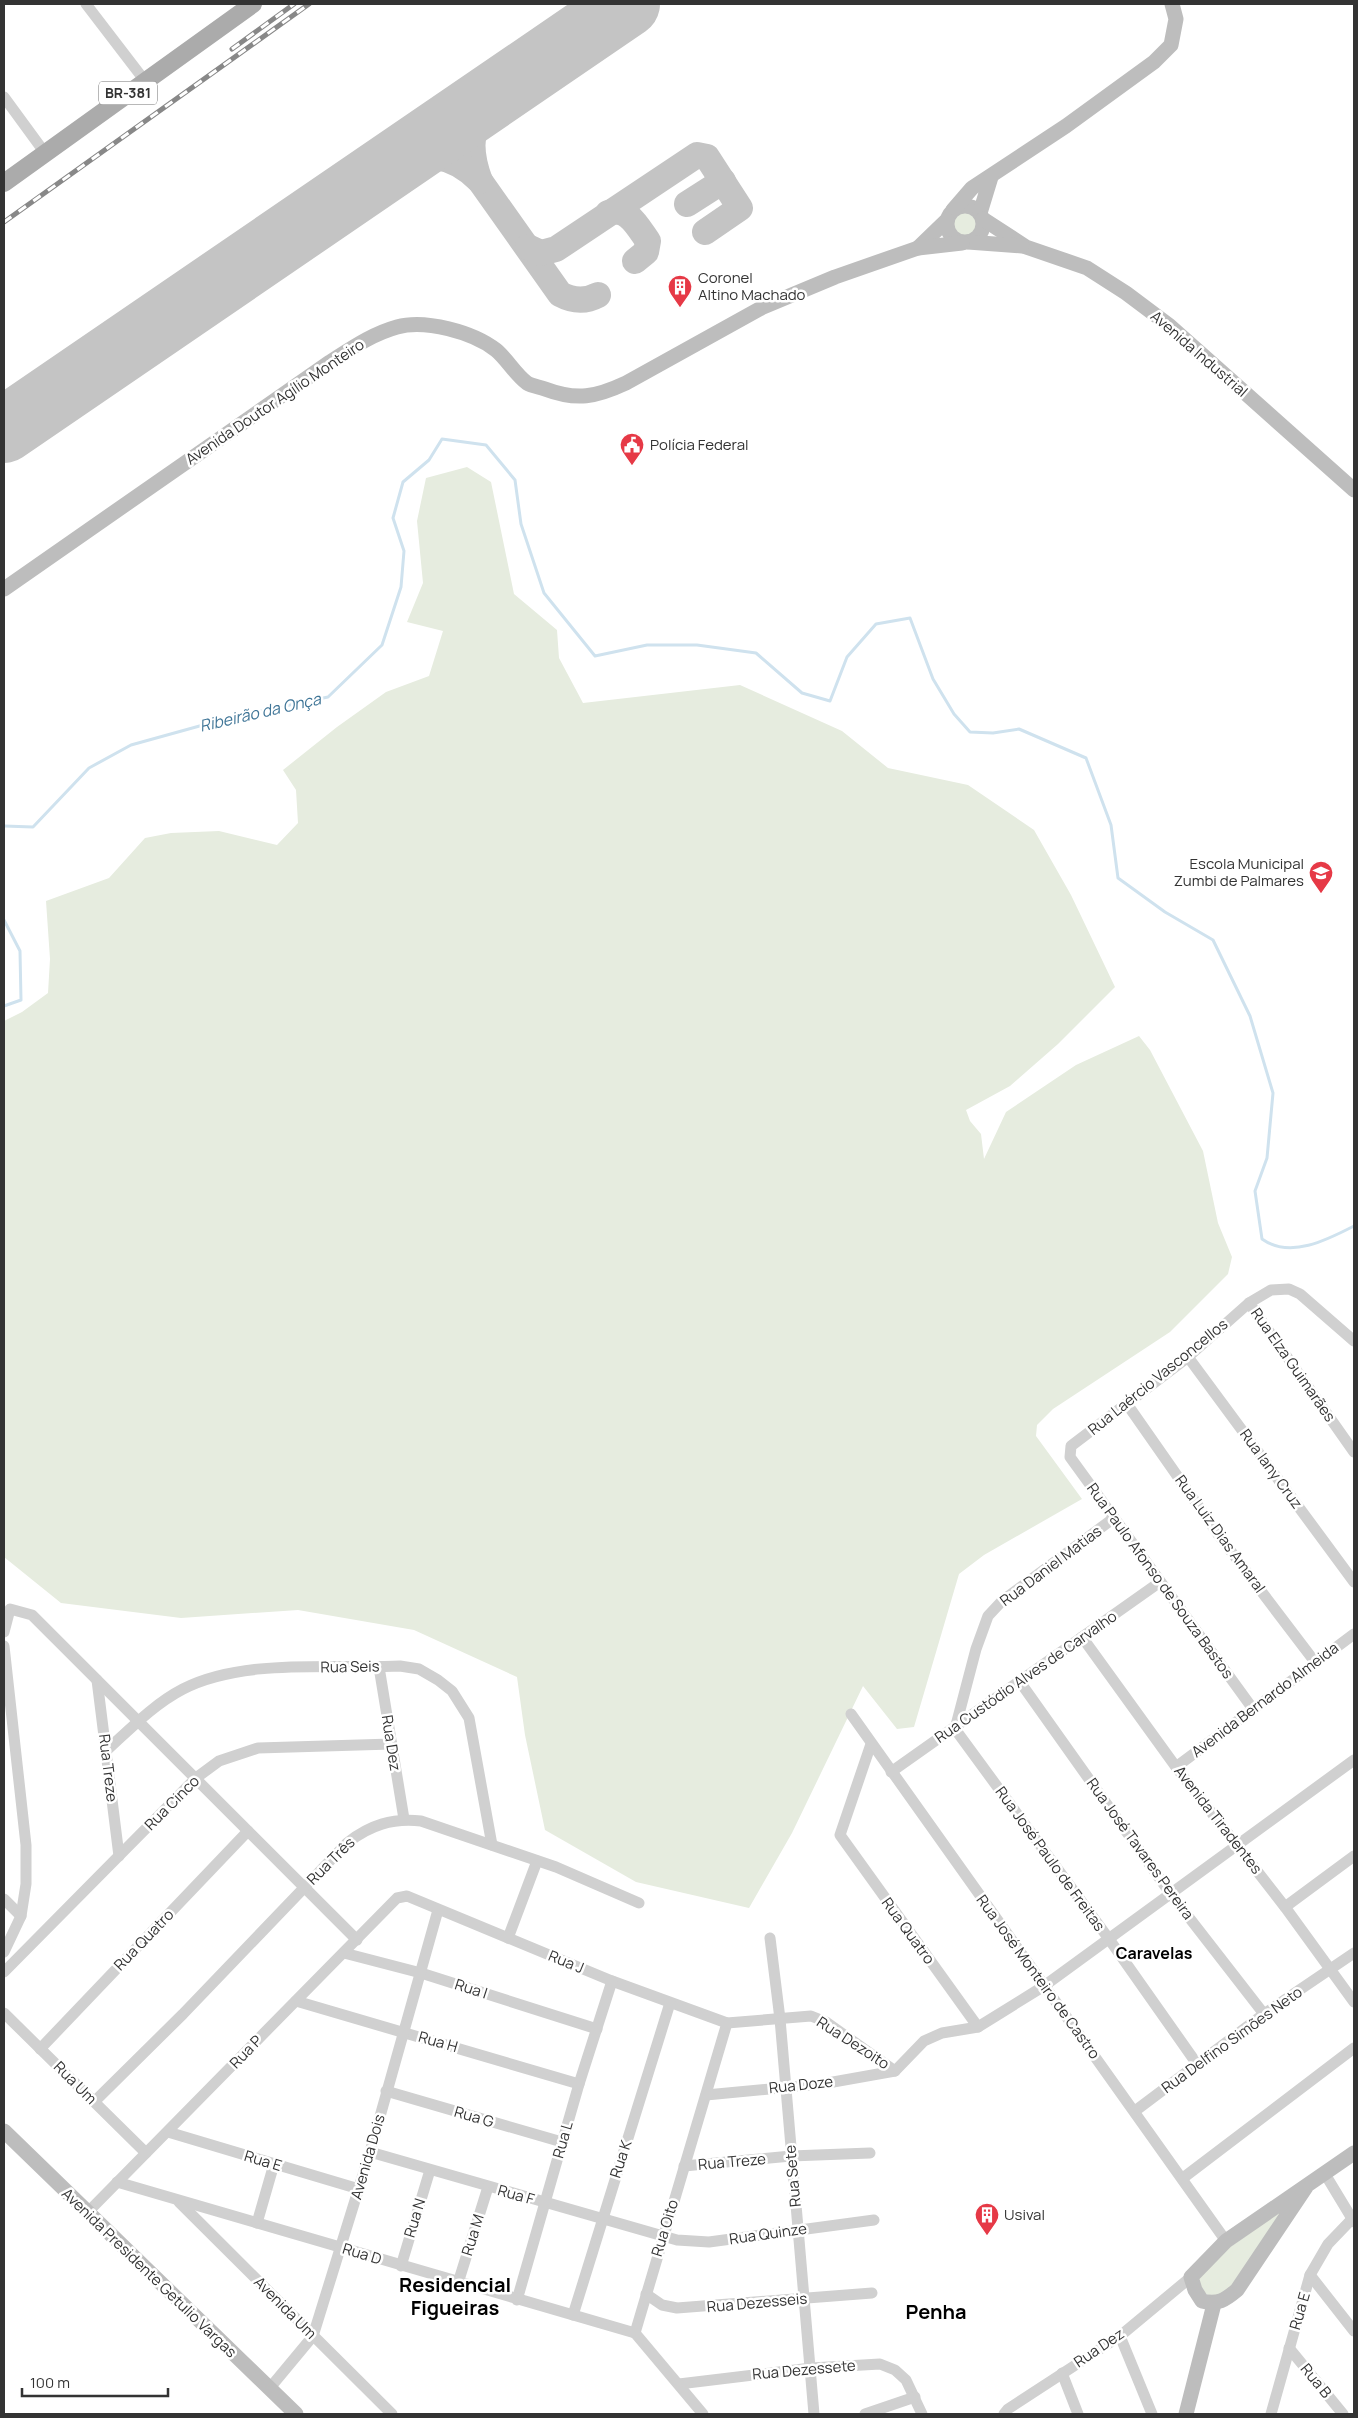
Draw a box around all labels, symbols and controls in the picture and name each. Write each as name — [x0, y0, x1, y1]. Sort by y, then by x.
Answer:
road number: BR-381 — [99, 82, 157, 105]
place label: Coronel Altino Machado — [698, 267, 806, 305]
building icon: Coronel Altino Machado — [667, 274, 693, 308]
street label: Avenida Industrial — [1146, 306, 1252, 402]
street label: Avenida Doutor Agílio Monteiro — [181, 334, 368, 469]
public building icon: Polícia Federal — [619, 432, 645, 466]
place label: Polícia Federal — [650, 434, 749, 455]
water label: Ribeirão da Onça — [197, 687, 324, 737]
place label: Escola Municipal Zumbi de Palmares — [1174, 853, 1304, 891]
school or university icon: Escola Municipal Zumbi de Palmares — [1308, 860, 1334, 894]
street label: Rua Elza Guimarães — [1246, 1304, 1341, 1426]
street label: Rua Laércio Vasconcellos — [1083, 1314, 1232, 1440]
street label: Rua Iany Cruz — [1235, 1424, 1308, 1513]
street label: Rua Luiz Dias Amaral — [1170, 1470, 1270, 1597]
street label: Rua Paulo Afonso de Souza Bastos — [1082, 1479, 1239, 1683]
street label: Rua Daniel Matias — [995, 1520, 1106, 1611]
street label: Rua Custódio Alves de Carvalho — [930, 1605, 1121, 1748]
street label: Avenida Bernardo Almeida — [1187, 1637, 1343, 1762]
street label: Rua Seis — [320, 1655, 380, 1678]
street label: Rua Dez — [377, 1713, 406, 1773]
street label: Rua Treze — [94, 1733, 123, 1803]
street label: Avenida Tiradentes — [1169, 1761, 1267, 1878]
street label: Rua Cinco — [140, 1770, 204, 1835]
street label: Rua José Tavares Pereira — [1082, 1774, 1199, 1924]
street label: Rua José Paulo de Freitas — [991, 1782, 1110, 1936]
street label: Rua Três — [302, 1832, 359, 1889]
street label: Rua José Monteiro de Castro — [972, 1890, 1105, 2063]
street label: Rua Quatro — [877, 1893, 940, 1969]
street label: Rua Quatro — [109, 1904, 178, 1975]
district label: Caravelas — [1116, 1942, 1193, 1964]
street label: Rua J — [545, 1945, 587, 1978]
street label: Rua I — [452, 1973, 490, 2004]
street label: Rua Delfino Simões Neto — [1157, 1981, 1306, 2098]
street label: Rua Dezoito — [813, 2011, 894, 2074]
street label: Rua H — [416, 2026, 460, 2057]
street label: Rua P — [225, 2030, 267, 2073]
street label: Rua Um — [49, 2057, 101, 2109]
street label: Rua Doze — [768, 2071, 834, 2098]
street label: Rua G — [452, 2101, 497, 2132]
street label: Avenida Dois — [345, 2112, 390, 2202]
street label: Rua L — [547, 2119, 578, 2161]
street label: Rua K — [605, 2137, 637, 2180]
street label: Rua Sete — [779, 2144, 806, 2208]
street label: Rua E — [242, 2145, 285, 2176]
street label: Rua Treze — [697, 2148, 767, 2175]
street label: Rua F — [495, 2179, 537, 2210]
street label: Avenida Presidente Getulio Vargas — [57, 2183, 242, 2362]
street label: Rua N — [399, 2196, 430, 2240]
street label: Rua Oito — [646, 2197, 683, 2259]
building icon: Usival — [974, 2202, 1000, 2236]
place label: Usival — [1004, 2204, 1045, 2225]
street label: Rua M — [456, 2212, 489, 2258]
street label: Rua Quinze — [728, 2218, 808, 2249]
street label: Rua D — [340, 2238, 384, 2269]
district label: Residencial Figueiras — [399, 2271, 511, 2321]
street label: Avenida Um — [249, 2272, 321, 2344]
street label: Rua Dezesseis — [706, 2288, 808, 2317]
street label: Rua E — [1284, 2290, 1315, 2332]
district label: Penha — [906, 2298, 966, 2325]
street label: Rua Dez — [1069, 2323, 1128, 2372]
street label: Rua Dezessete — [751, 2355, 857, 2384]
street label: Rua B — [1296, 2359, 1337, 2402]
scale bar — [22, 2366, 169, 2398]
text: 100 m — [30, 2372, 70, 2393]

